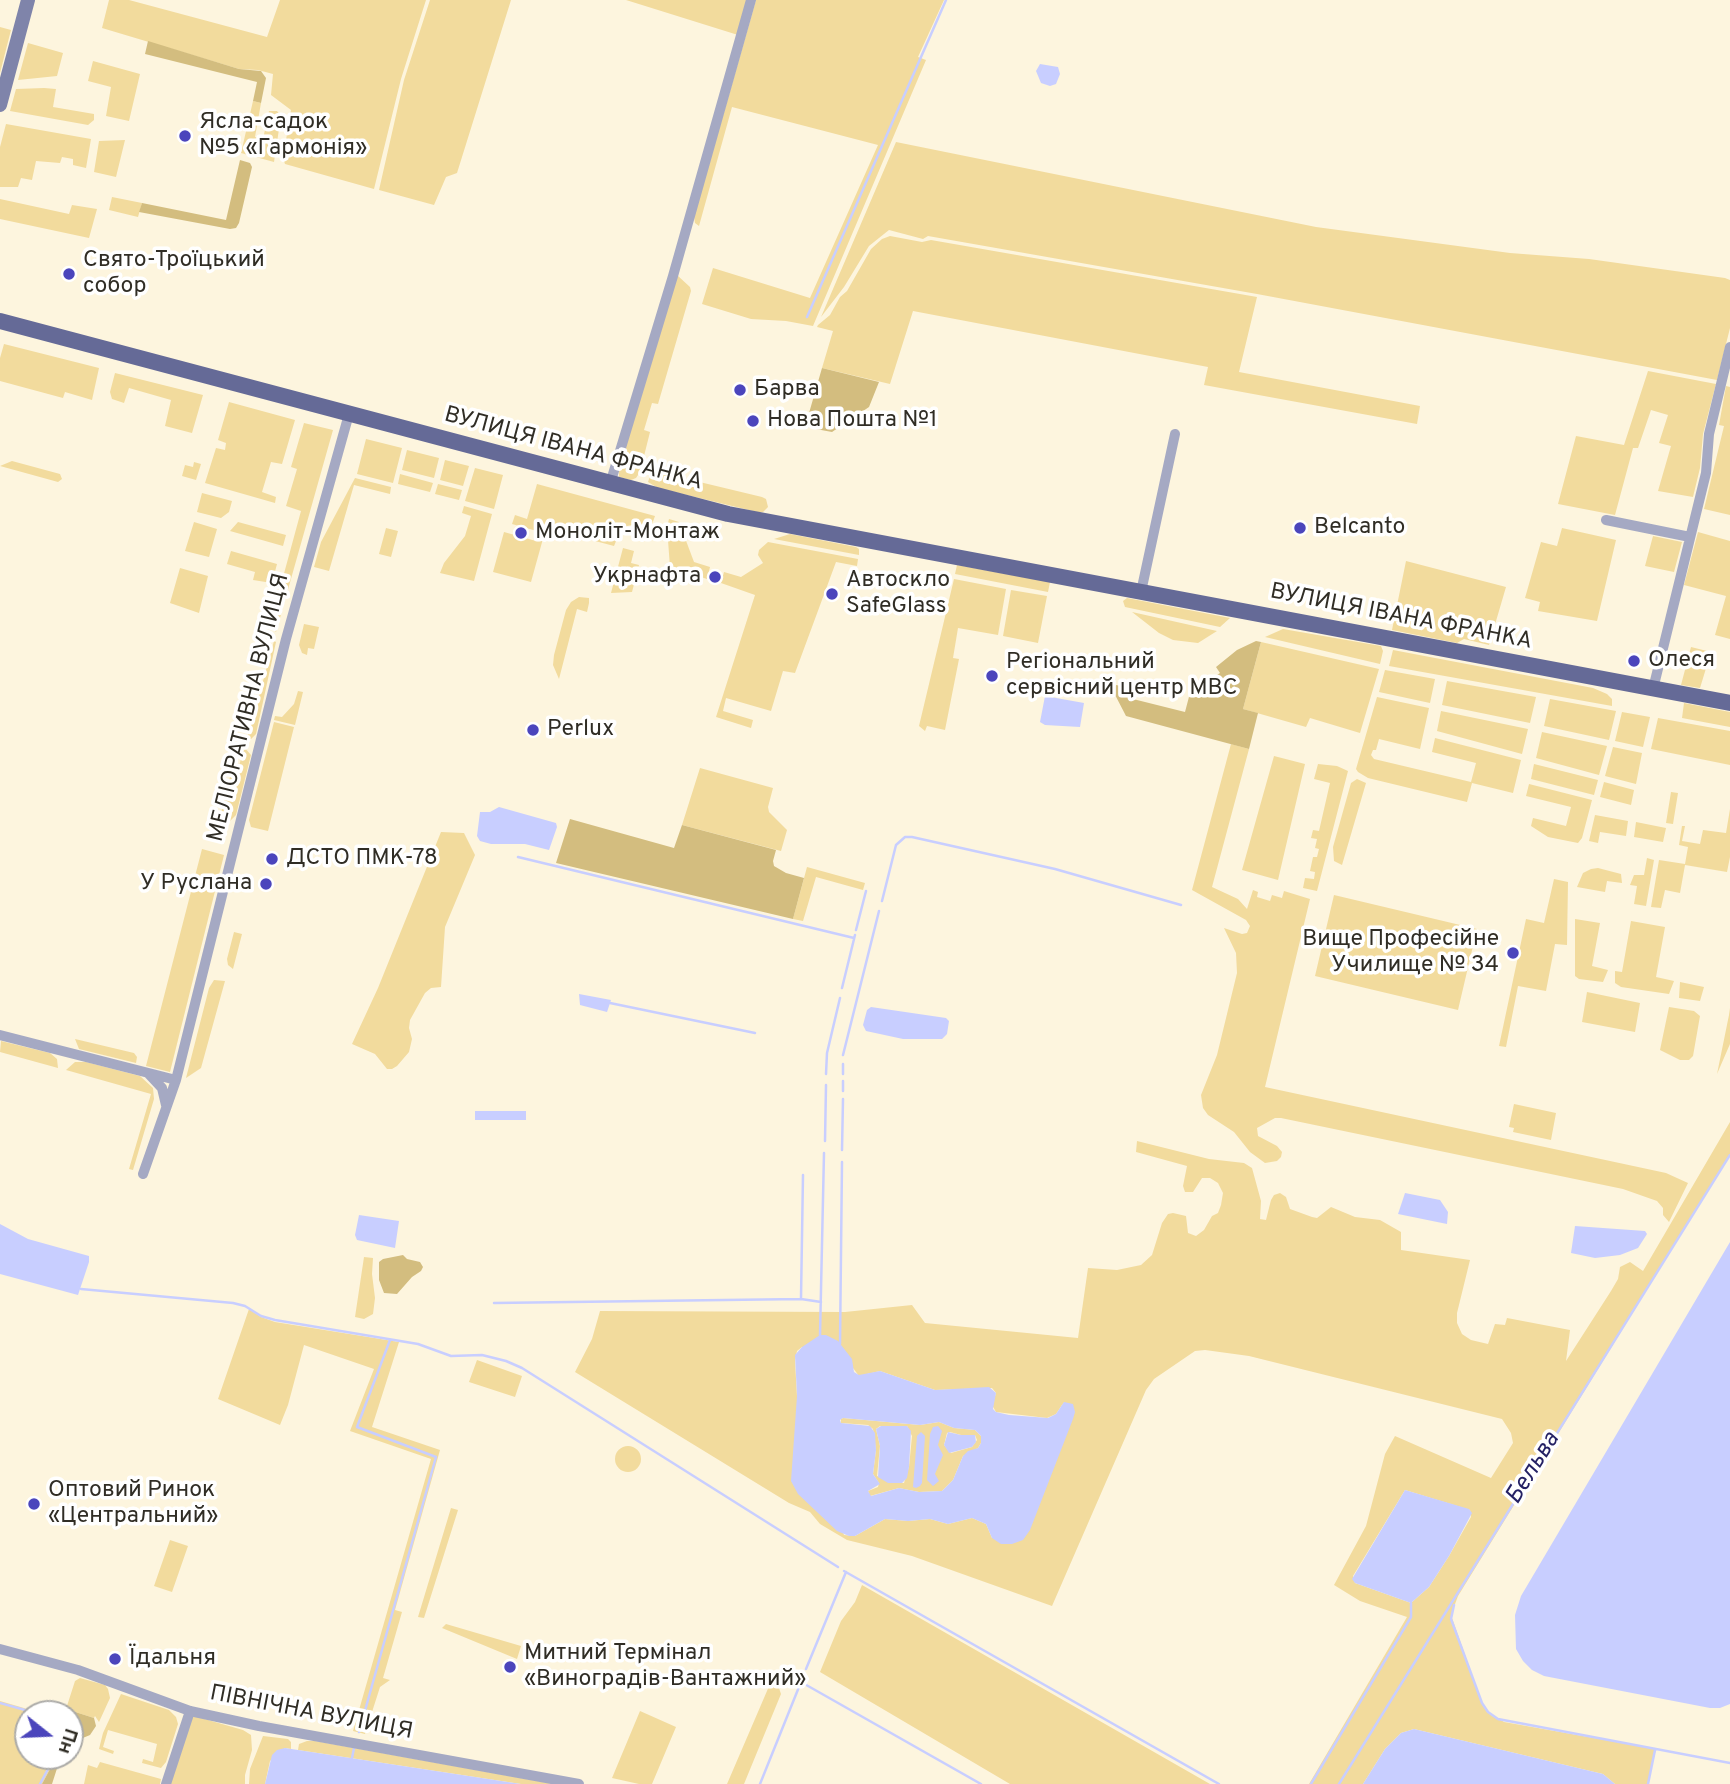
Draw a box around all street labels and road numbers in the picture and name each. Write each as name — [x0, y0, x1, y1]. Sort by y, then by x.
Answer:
street label: ВУЛИЦЯ ІВАНА ФРАНКА — [441, 402, 705, 498]
street label: МЕЛІОРАТИВНА ВУЛИЦЯ — [203, 571, 297, 845]
street label: ВУЛИЦЯ ІВАНА ФРАНКА — [1268, 579, 1534, 657]
street label: ПІВНІЧНА ВУЛИЦЯ — [207, 1681, 415, 1747]

